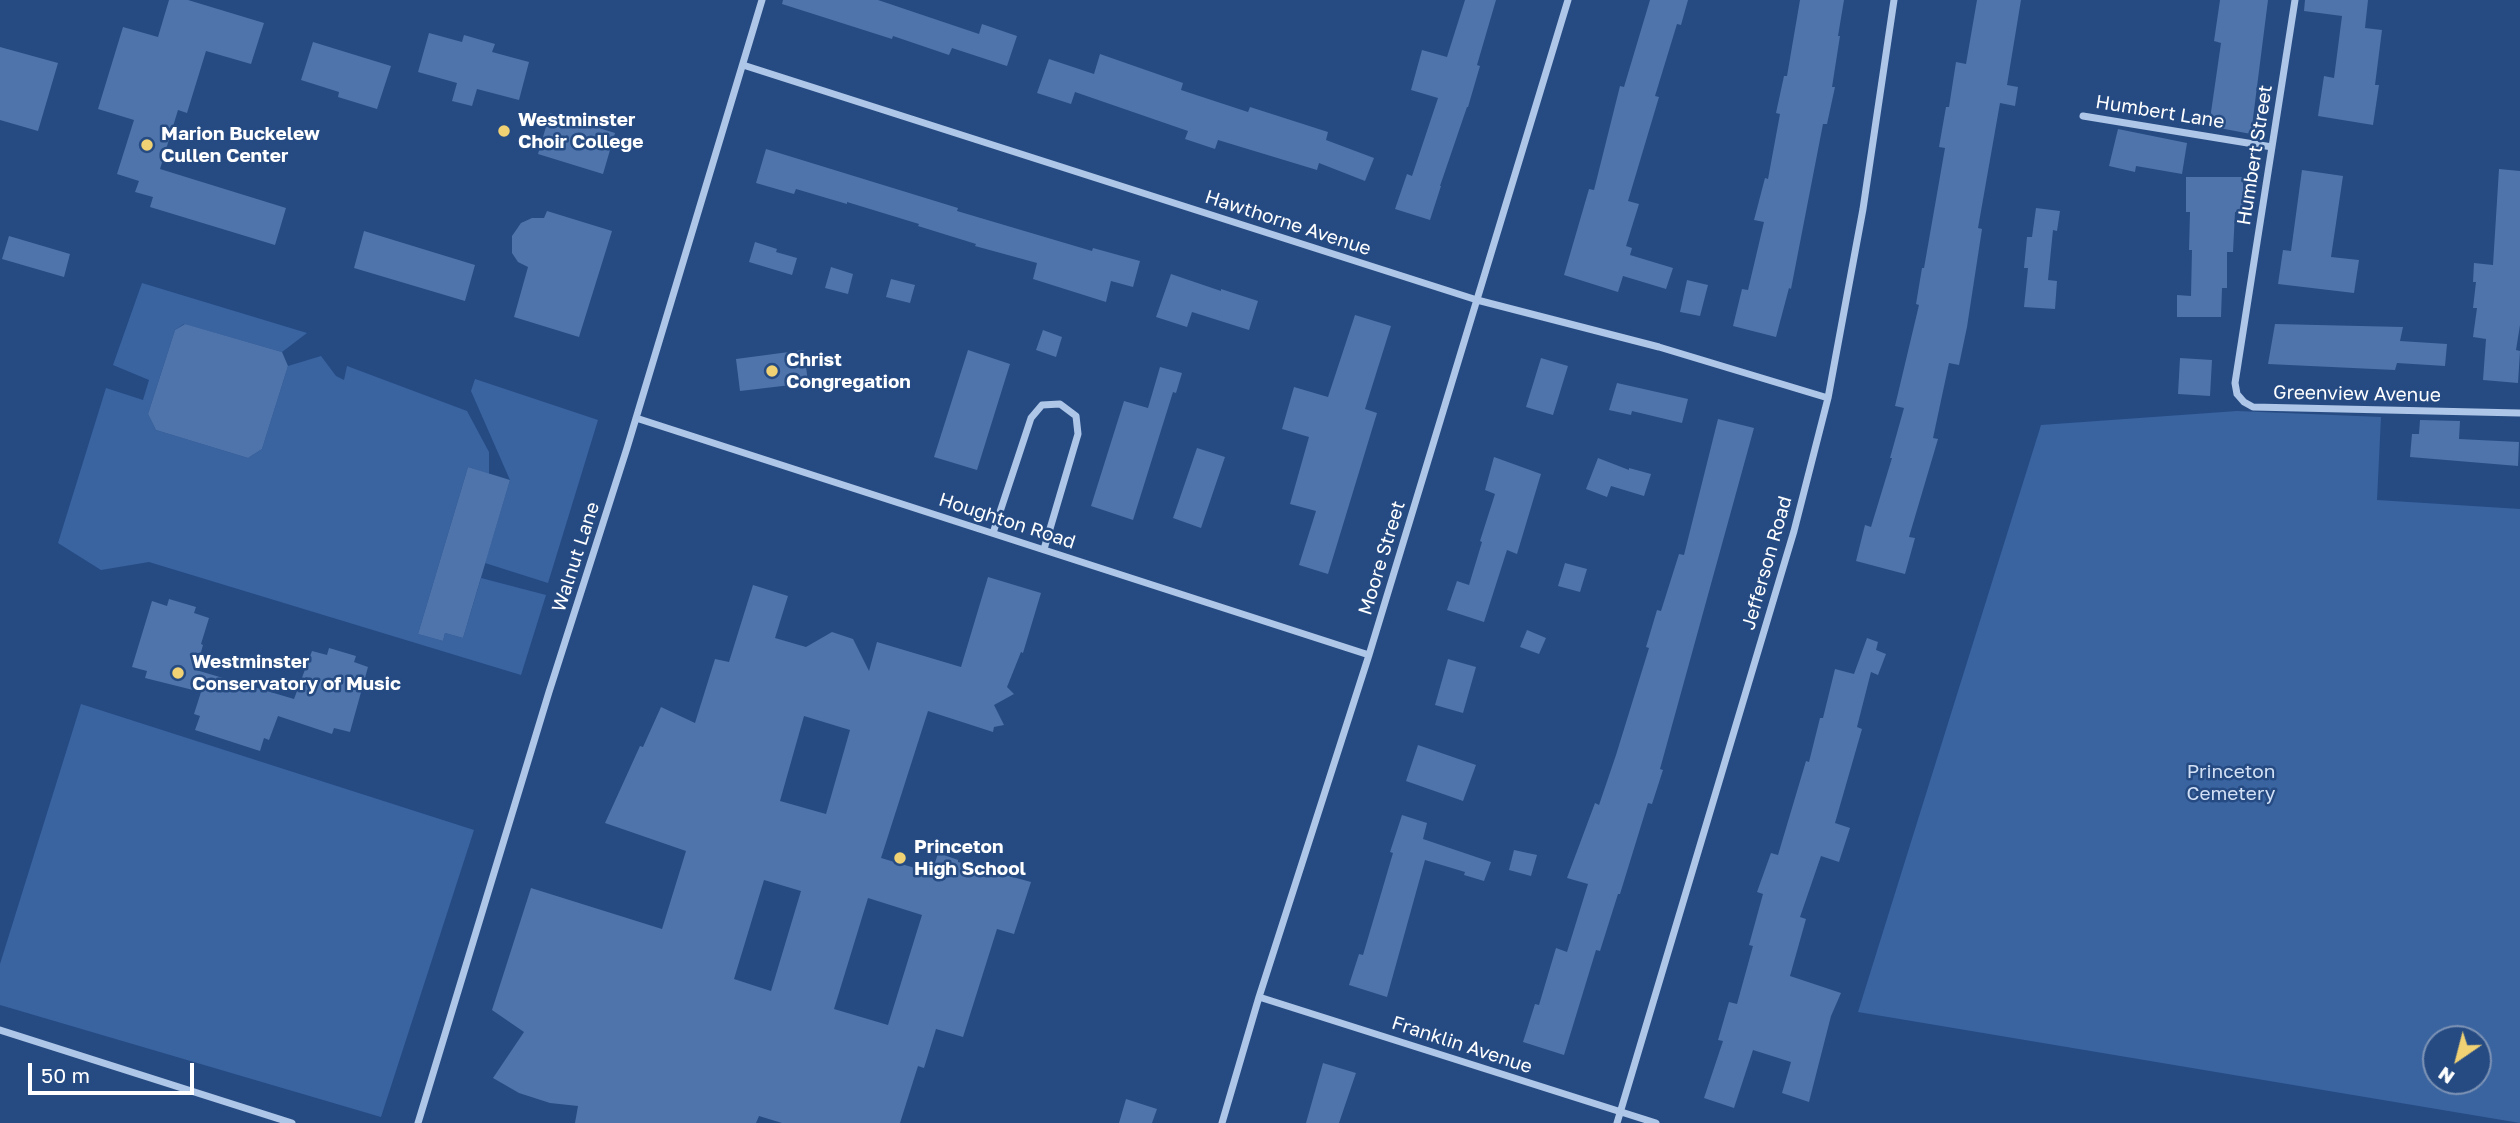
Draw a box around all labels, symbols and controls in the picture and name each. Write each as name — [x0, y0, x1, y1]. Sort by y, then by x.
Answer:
street label: Humbert Street — [2233, 83, 2277, 227]
street label: Humbert Lane — [2094, 91, 2226, 133]
place label: Westminster Choir College — [518, 109, 643, 153]
place label: Marion Buckelew Cullen Center — [161, 123, 320, 167]
marker: Westminster Choir College — [496, 123, 512, 139]
marker: Marion Buckelew Cullen Center — [139, 137, 155, 153]
street label: Hawthorne Avenue — [1202, 185, 1374, 261]
place label: Christ Congregation — [786, 349, 911, 393]
marker: Christ Congregation — [764, 363, 780, 379]
street label: Greenview Avenue — [2273, 381, 2441, 407]
street label: Houghton Road — [936, 488, 1078, 554]
street label: Jefferson Road — [1737, 493, 1797, 633]
street label: Moore Street — [1354, 498, 1410, 618]
street label: Walnut Lane — [547, 499, 605, 615]
place label: Westminster Conservatory of Music — [192, 651, 401, 695]
marker: Westminster Conservatory of Music — [170, 665, 186, 681]
park label: Princeton Cemetery — [2186, 761, 2276, 805]
place label: Princeton High School — [914, 836, 1026, 880]
marker: Princeton High School — [892, 850, 908, 866]
street label: Franklin Avenue — [1389, 1012, 1535, 1078]
north arrow — [2422, 1025, 2492, 1095]
scale bar — [32, 1050, 198, 1094]
text: 50 m — [41, 1062, 90, 1088]
text: N — [2433, 1062, 2458, 1090]

